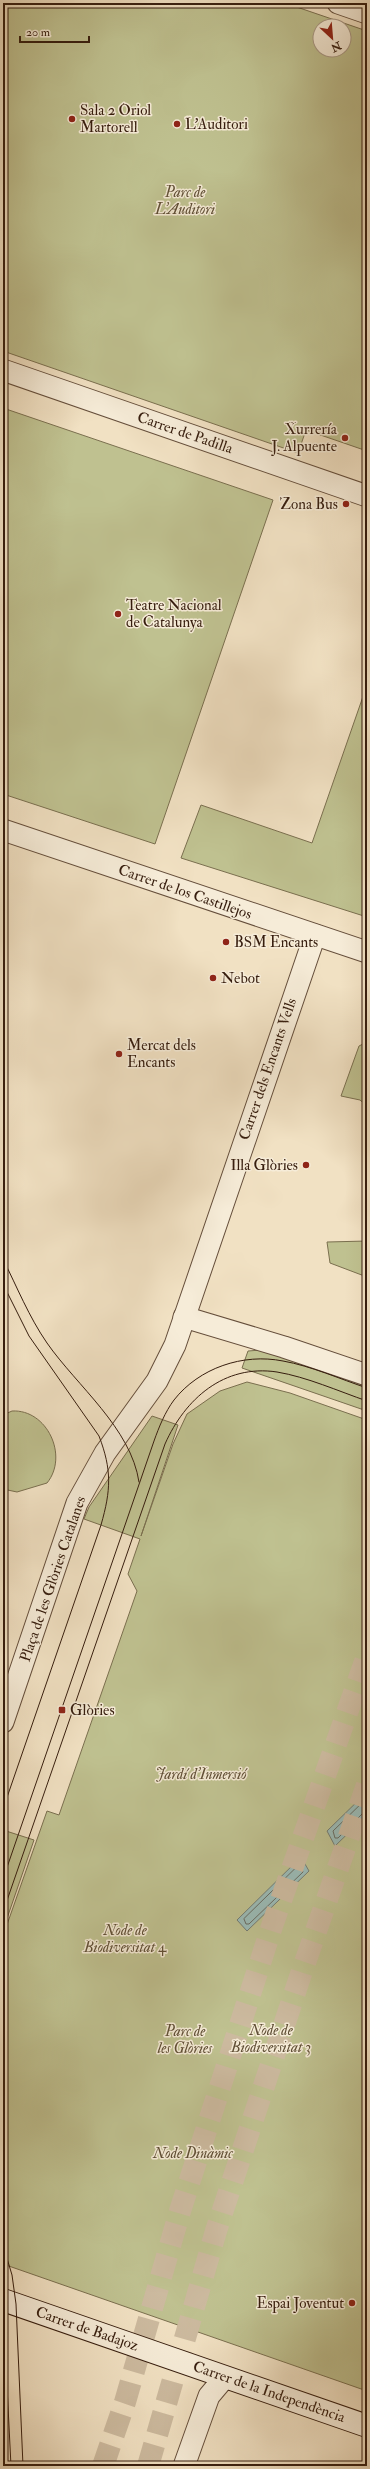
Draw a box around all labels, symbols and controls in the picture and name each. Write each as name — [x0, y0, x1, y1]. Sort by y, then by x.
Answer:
scale bar — [20, 18, 89, 44]
north arrow — [312, 18, 352, 58]
text: 20 m — [26, 25, 51, 40]
text: N — [328, 38, 344, 55]
place label: Sala 2 Oriol Martorell — [80, 101, 151, 137]
marker: Sala 2 Oriol Martorell — [67, 114, 77, 124]
place label: L'Auditori — [185, 115, 248, 134]
marker: L'Auditori — [172, 119, 182, 129]
park label: Parc de L'Auditori — [154, 183, 215, 219]
street label: Carrer de Padilla — [135, 408, 236, 459]
place label: Xurrería J. Alpuente — [270, 420, 338, 457]
marker: Xurrería J. Alpuente — [340, 433, 350, 443]
place label: Zona Bus — [280, 495, 338, 514]
marker: Zona Bus — [341, 499, 351, 509]
place label: Teatre Nacional de Catalunya — [126, 596, 222, 632]
marker: Teatre Nacional de Catalunya — [113, 609, 123, 619]
street label: Carrer de los Castillejos — [116, 860, 254, 924]
place label: BSM Encants — [234, 933, 318, 952]
marker: BSM Encants — [221, 937, 231, 947]
place label: Nebot — [221, 969, 260, 988]
marker: Nebot — [208, 973, 218, 983]
street label: Carrer dels Encants Vells — [235, 995, 301, 1143]
place label: Mercat dels Encants — [127, 1036, 196, 1072]
marker: Mercat dels Encants — [114, 1049, 124, 1059]
place label: Illa Glòries — [230, 1156, 298, 1175]
marker: Illa Glòries — [301, 1160, 311, 1170]
street label: Plaça de les Glòries Catalanes — [16, 1494, 90, 1664]
place label: Glòries — [70, 1701, 115, 1720]
marker: Glòries — [57, 1705, 67, 1715]
park label: Jardí d'Inmersió — [155, 1765, 248, 1784]
park label: Node de Biodiversitat 4 — [83, 1921, 167, 1957]
park label: Node de Biodiversitat 3 — [230, 2021, 311, 2057]
park label: Parc de les Glòries — [157, 2022, 213, 2058]
park label: Node Dinàmic — [152, 2144, 233, 2163]
place label: Espai Joventut — [257, 2294, 344, 2314]
marker: Espai Joventut — [347, 2298, 357, 2308]
street label: Carrer de Badajoz — [33, 2303, 141, 2355]
street label: Carrer de la Independència — [190, 2357, 348, 2428]

